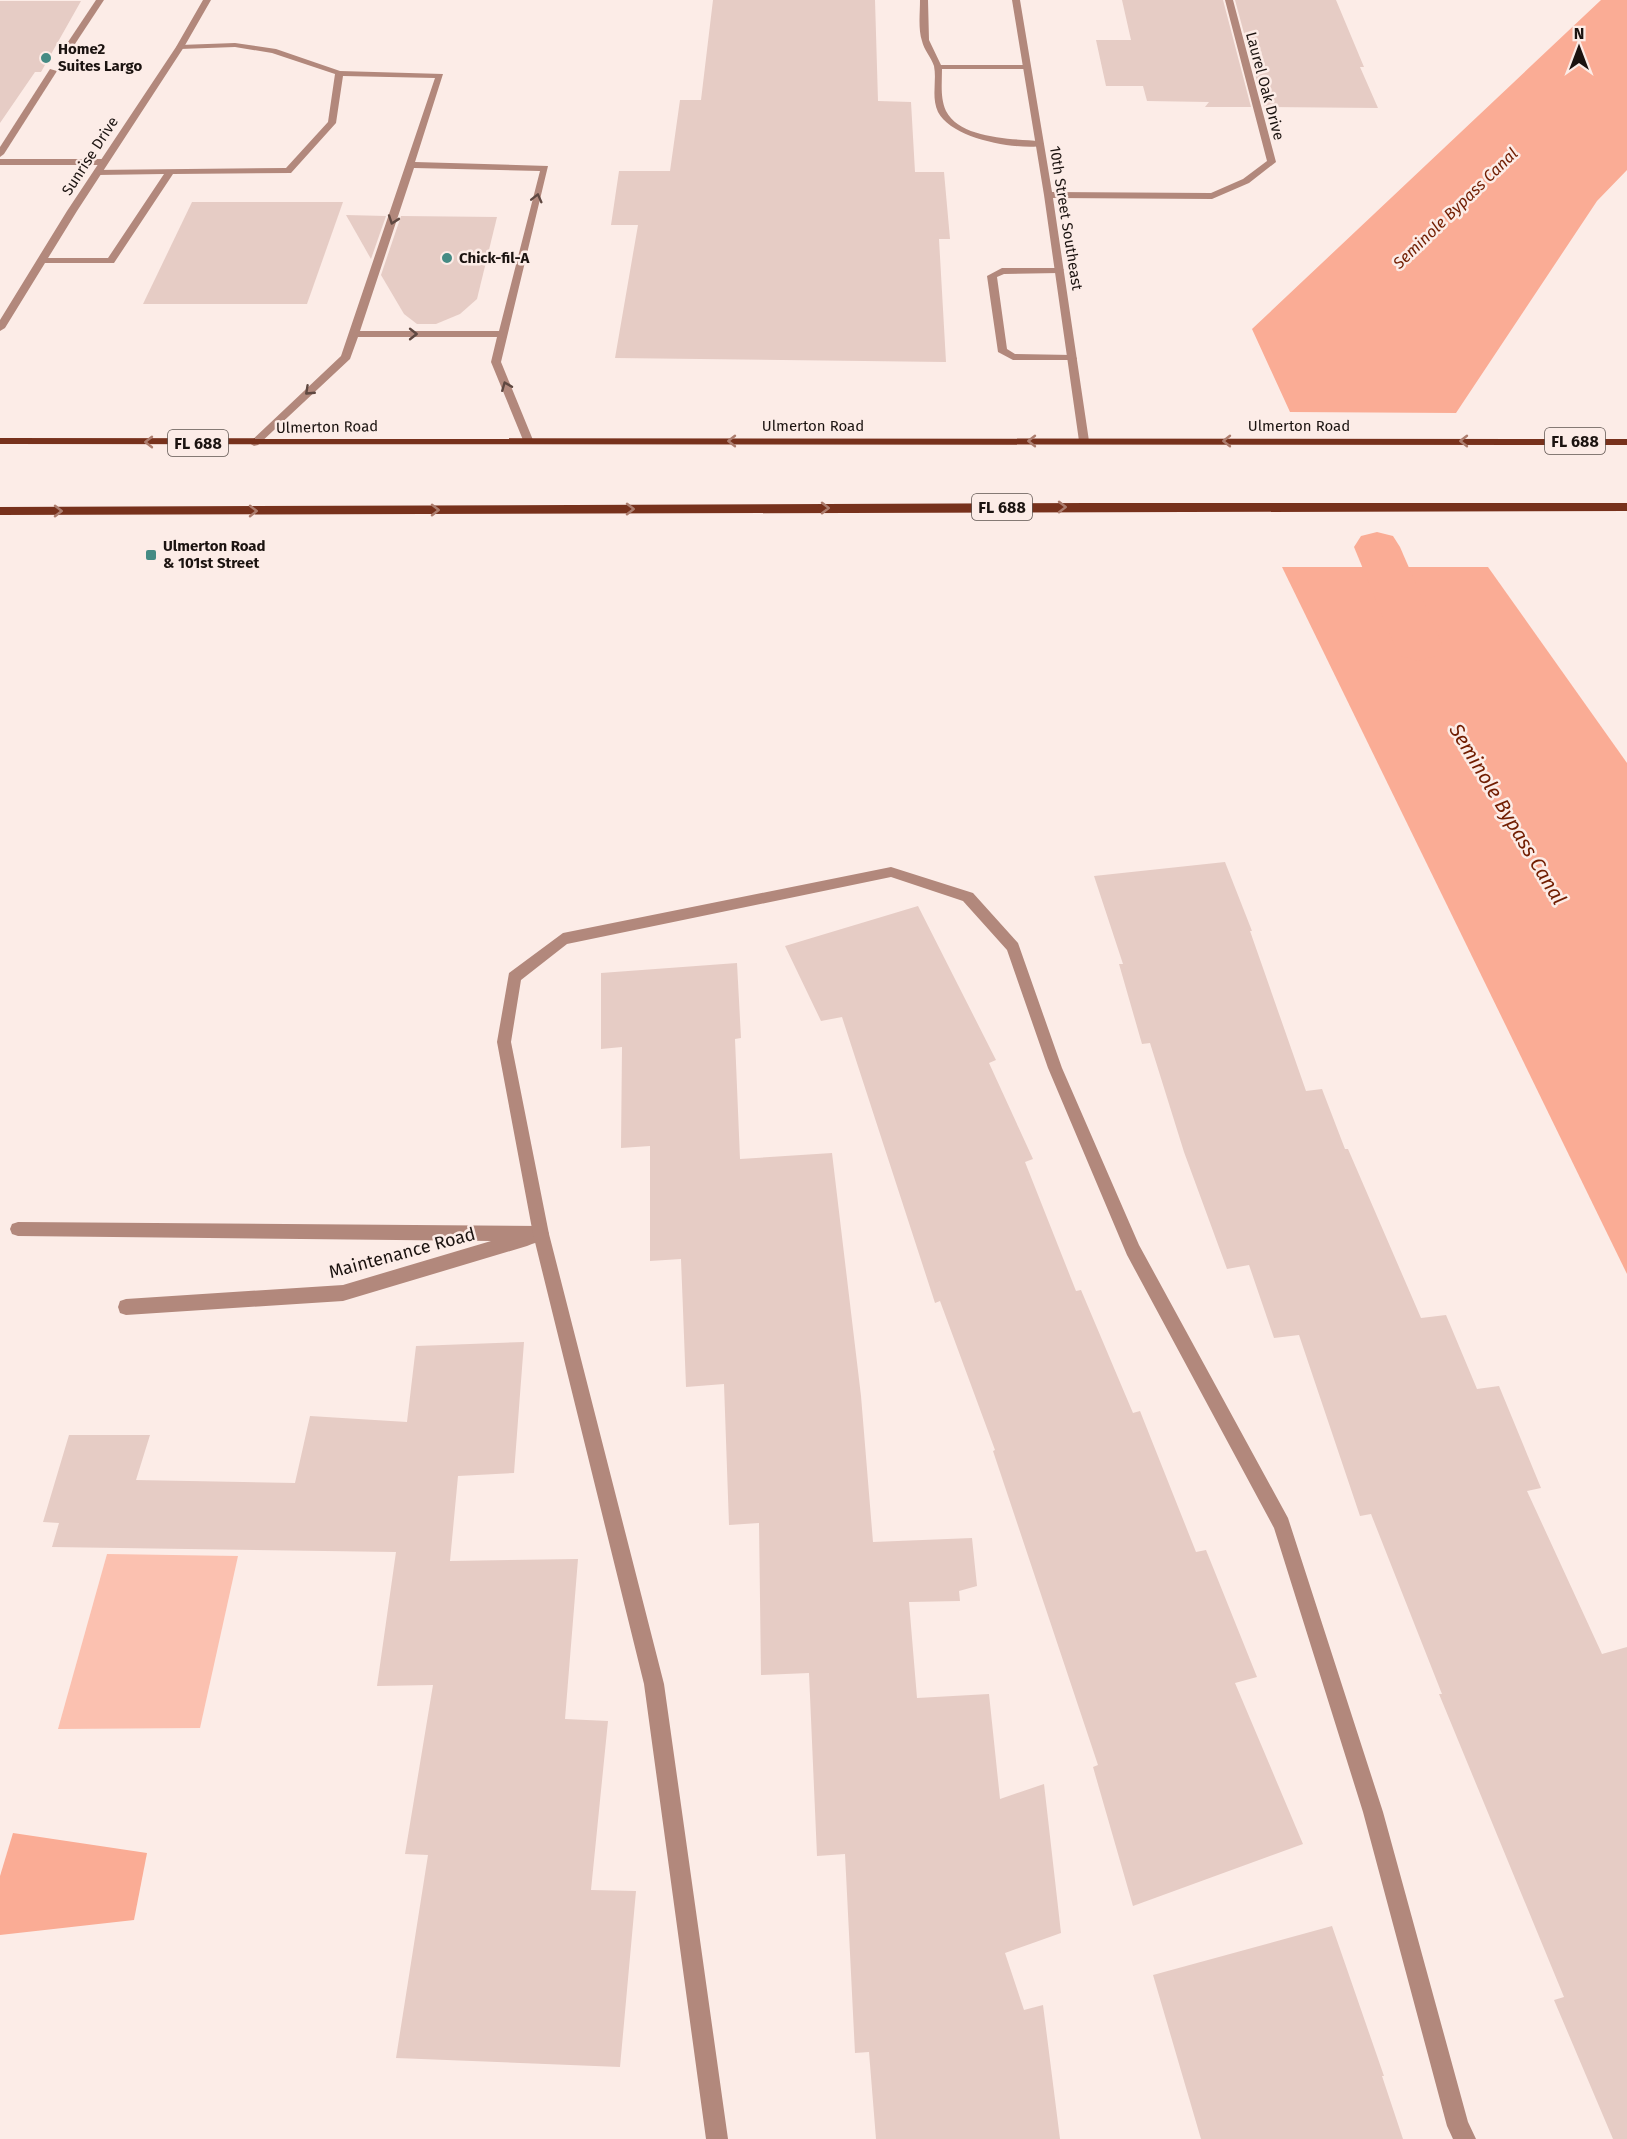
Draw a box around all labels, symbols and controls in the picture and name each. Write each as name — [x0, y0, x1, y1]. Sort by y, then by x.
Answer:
north arrow — [1549, 18, 1609, 78]
text: N — [1574, 24, 1584, 43]
street label: Laurel Oak Drive — [1242, 30, 1288, 142]
place label: Home2 Suites Largo — [58, 40, 143, 75]
marker: Home2 Suites Largo — [39, 51, 53, 65]
street label: Sunrise Drive — [58, 113, 122, 199]
street label: 10th Street Southeast — [1046, 144, 1086, 292]
water label: Seminole Bypass Canal — [1388, 144, 1522, 273]
one-way arrow — [529, 193, 542, 203]
one-way arrow — [388, 214, 401, 225]
place label: Chick-fil-A — [459, 249, 530, 267]
marker: Chick-fil-A — [440, 251, 454, 265]
one-way arrow — [409, 328, 418, 340]
one-way arrow — [501, 382, 513, 393]
one-way arrow — [306, 384, 316, 395]
street label: Ulmerton Road — [276, 417, 378, 437]
street label: Ulmerton Road — [762, 417, 864, 435]
street label: Ulmerton Road — [1248, 417, 1350, 435]
road number: FL 688 — [1545, 428, 1605, 454]
road number: FL 688 — [168, 430, 228, 456]
one-way arrow — [728, 435, 737, 447]
one-way arrow — [1028, 435, 1037, 447]
one-way arrow — [1223, 435, 1232, 447]
one-way arrow — [1460, 435, 1469, 447]
one-way arrow — [144, 436, 153, 448]
road number: FL 688 — [972, 494, 1032, 520]
one-way arrow — [1057, 501, 1066, 513]
one-way arrow — [820, 502, 829, 514]
one-way arrow — [625, 503, 634, 515]
one-way arrow — [430, 504, 439, 516]
one-way arrow — [54, 505, 63, 517]
one-way arrow — [249, 505, 258, 517]
place label: Ulmerton Road & 101st Street — [163, 537, 266, 572]
marker: Ulmerton Road & 101st Street — [144, 548, 158, 562]
water label: Seminole Bypass Canal — [1444, 718, 1572, 909]
street label: Maintenance Road — [326, 1223, 478, 1283]

